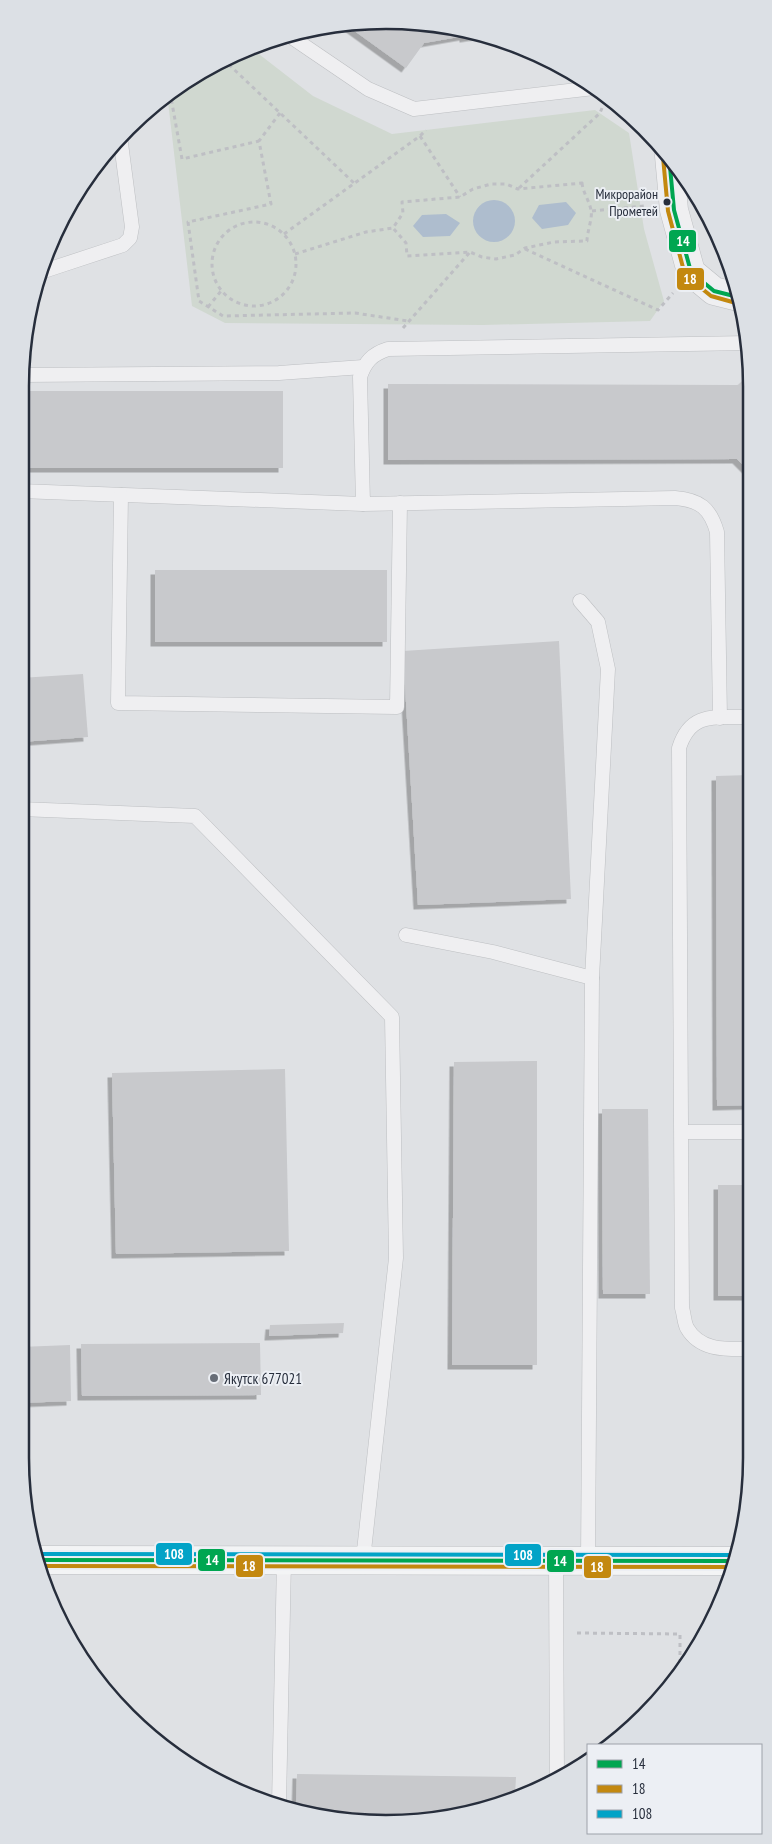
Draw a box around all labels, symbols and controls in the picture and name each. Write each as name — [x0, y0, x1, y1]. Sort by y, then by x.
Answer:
place label: Микрорайон Прометей — [595, 185, 658, 220]
marker: Микрорайон Прометей — [662, 197, 672, 207]
line badge: 14 — [668, 229, 697, 253]
text: 14 — [676, 232, 690, 250]
line badge: 18 — [676, 267, 705, 291]
text: 18 — [683, 270, 697, 288]
place label: Якутск 677021 — [224, 1369, 302, 1388]
marker: Якутск 677021 — [208, 1372, 220, 1384]
line badge: 108 — [155, 1542, 193, 1566]
line badge: 108 — [504, 1543, 542, 1567]
text: 108 — [164, 1545, 184, 1563]
text: 108 — [513, 1546, 533, 1564]
line badge: 14 — [197, 1548, 226, 1572]
line badge: 14 — [546, 1549, 575, 1573]
text: 14 — [205, 1551, 219, 1569]
text: 14 — [553, 1552, 567, 1570]
line badge: 18 — [235, 1554, 264, 1578]
line badge: 18 — [583, 1555, 612, 1579]
text: 18 — [242, 1557, 256, 1575]
text: 18 — [590, 1558, 604, 1576]
legend — [587, 1744, 762, 1834]
text: 14 — [632, 1754, 646, 1773]
text: 18 — [632, 1779, 646, 1798]
text: 108 — [632, 1804, 652, 1823]

